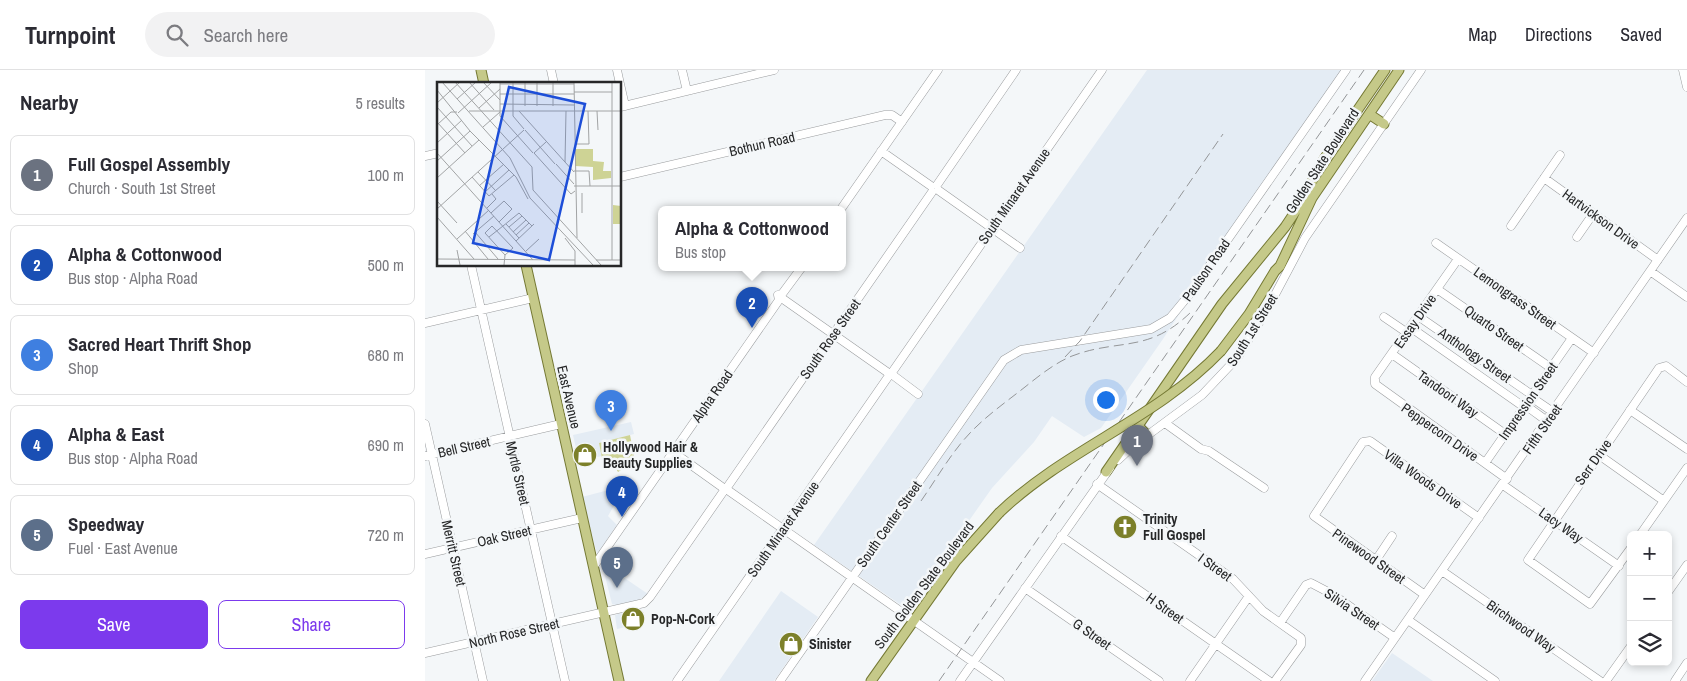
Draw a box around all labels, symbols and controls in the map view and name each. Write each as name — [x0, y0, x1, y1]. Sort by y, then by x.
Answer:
search box — [145, 12, 495, 57]
text: Turnpoint — [25, 19, 115, 51]
icon: search — [163, 21, 191, 49]
text: Search here — [203, 22, 288, 48]
text: Map — [1468, 22, 1497, 47]
text: Directions — [1525, 22, 1592, 47]
text: Saved — [1620, 22, 1662, 47]
inset map — [437, 82, 621, 266]
text: Nearby — [20, 88, 78, 117]
text: 5 results — [355, 92, 405, 114]
street label: Golden State Boulevard — [1281, 105, 1363, 217]
street label: Bothun Road — [727, 128, 797, 160]
street label: South Minaret Avenue — [974, 144, 1054, 248]
text: Full Gospel Assembly — [68, 151, 230, 177]
text: 1 — [33, 164, 41, 186]
text: 100 m — [368, 164, 404, 186]
text: Church · South 1st Street — [68, 177, 215, 199]
street label: Hartvickson Drive — [1559, 185, 1643, 253]
popup — [658, 206, 846, 271]
text: Alpha & Cottonwood — [675, 215, 829, 241]
street label: Paulson Road — [1178, 235, 1234, 305]
text: Alpha & Cottonwood — [68, 241, 222, 267]
text: Bus stop — [675, 241, 726, 263]
text: 2 — [33, 254, 41, 276]
text: 500 m — [368, 254, 404, 276]
street label: Lemongrass Street — [1470, 263, 1560, 333]
text: Bus stop · Alpha Road — [68, 267, 198, 289]
pin: 2 — [736, 287, 768, 328]
street label: South 1st Street — [1223, 290, 1281, 370]
street label: Essay Drive — [1390, 290, 1440, 352]
street label: South Rose Street — [796, 295, 864, 383]
street label: Quarto Street — [1461, 301, 1527, 355]
street label: Anthology Street — [1434, 323, 1515, 387]
text: Sacred Heart Thrift Shop — [68, 331, 252, 357]
text: 3 — [33, 344, 41, 366]
text: 680 m — [368, 344, 404, 366]
text: Shop — [68, 357, 99, 379]
street label: Impression Street — [1495, 359, 1561, 443]
street label: East Avenue — [553, 364, 585, 430]
street label: Alpha Road — [687, 366, 737, 427]
street label: Tandoori Way — [1414, 366, 1482, 422]
your location — [1093, 387, 1119, 413]
pin: 3 — [595, 390, 627, 431]
street label: Peppercorn Drive — [1398, 399, 1482, 465]
street label: Fifth Street — [1518, 401, 1566, 457]
text: Alpha & East — [68, 421, 164, 447]
pin: 1 — [1121, 425, 1153, 466]
street label: Bell Street — [436, 432, 492, 462]
text: 4 — [33, 434, 41, 456]
text: 690 m — [368, 434, 404, 456]
street label: Serr Drive — [1571, 435, 1615, 489]
place label: Hollywood Hair & Beauty Supplies — [603, 438, 699, 472]
street label: Myrtle Street — [502, 439, 534, 507]
shop icon: Hollywood Hair & Beauty Supplies — [572, 442, 598, 468]
street label: Villa Woods Drive — [1380, 445, 1466, 513]
text: Bus stop · Alpha Road — [68, 447, 198, 469]
pin: 4 — [606, 476, 638, 517]
street label: South Minaret Avenue — [743, 477, 823, 581]
street label: South Center Street — [853, 477, 925, 571]
street label: Lacy Way — [1535, 503, 1587, 547]
place label: Trinity Full Gospel — [1143, 510, 1206, 544]
text: Speedway — [68, 511, 144, 537]
church icon: Trinity Full Gospel — [1112, 514, 1138, 540]
street label: Merritt Street — [438, 518, 470, 588]
street label: South Golden State Boulevard — [870, 518, 978, 652]
street label: Oak Street — [475, 521, 533, 551]
text: 5 — [33, 524, 41, 546]
text: 720 m — [368, 524, 404, 546]
street label: Pinewood Street — [1329, 524, 1409, 588]
map controls — [1627, 531, 1672, 666]
button: + — [1627, 531, 1672, 576]
text: Fuel · East Avenue — [68, 537, 178, 559]
pin: 5 — [601, 547, 633, 588]
street label: I Street — [1195, 549, 1235, 585]
button: − — [1627, 576, 1672, 621]
street label: Silvia Street — [1321, 584, 1383, 634]
street label: H Street — [1143, 589, 1187, 627]
street label: Birchwood Way — [1483, 596, 1559, 656]
button: Save — [20, 600, 208, 649]
button: Share — [218, 600, 405, 649]
shop icon: Pop-N-Cork — [620, 606, 646, 632]
place label: Pop-N-Cork — [651, 610, 715, 628]
street label: North Rose Street — [467, 614, 561, 652]
street label: G Street — [1069, 614, 1115, 654]
button: layers — [1627, 621, 1672, 666]
shop icon: Sinister — [778, 631, 804, 657]
place label: Sinister — [809, 635, 852, 653]

